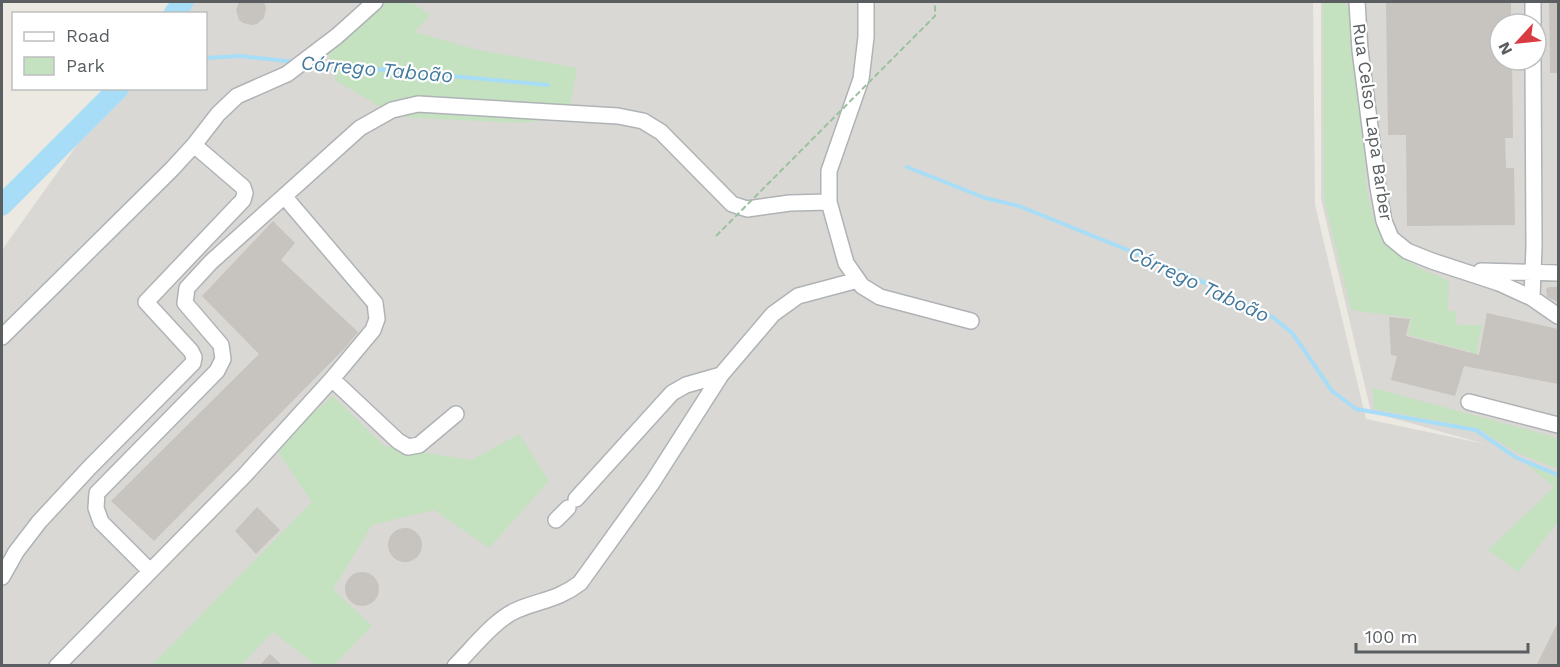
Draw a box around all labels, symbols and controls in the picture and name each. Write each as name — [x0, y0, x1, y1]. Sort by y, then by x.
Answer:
legend — [12, 12, 207, 90]
north arrow — [1488, 12, 1548, 72]
street label: Rua Celso Lapa Barber — [1349, 22, 1397, 222]
text: Road — [66, 25, 110, 46]
text: N — [1494, 39, 1516, 58]
water label: Córrego Taboão — [300, 50, 454, 88]
text: Park — [66, 55, 105, 76]
water label: Córrego Taboão — [1125, 241, 1273, 327]
scale bar — [1356, 616, 1528, 654]
text: 100 m — [1365, 626, 1418, 647]

